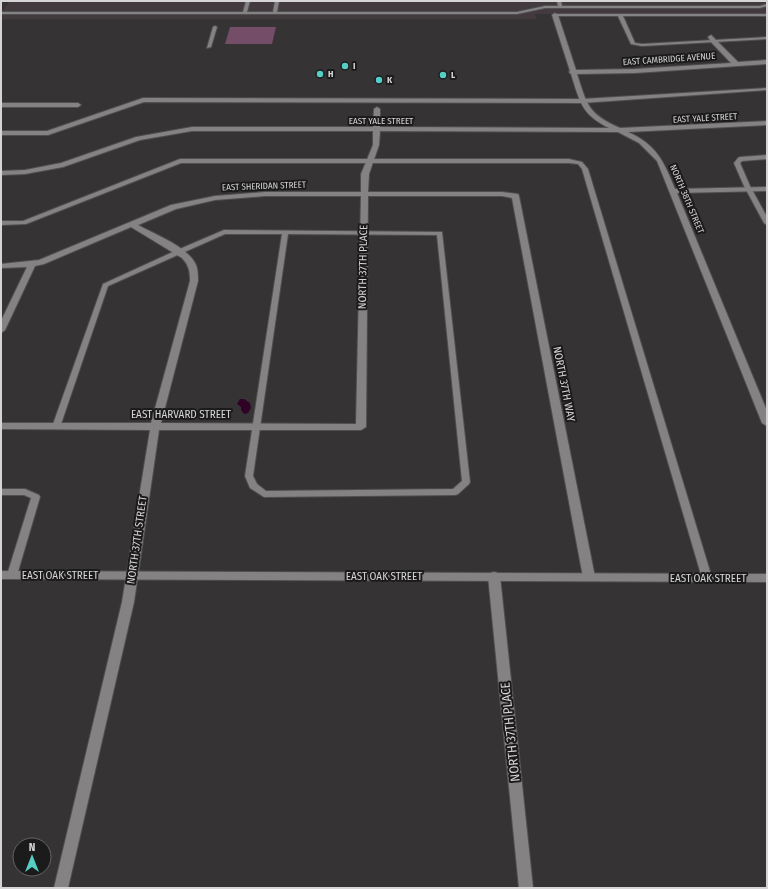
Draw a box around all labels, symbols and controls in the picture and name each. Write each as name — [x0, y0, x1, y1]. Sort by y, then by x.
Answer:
street label: EAST CAMBRIDGE AVENUE — [623, 51, 715, 67]
marker: I — [340, 61, 350, 71]
place label: I — [353, 61, 355, 71]
marker: H — [315, 69, 325, 79]
place label: H — [328, 69, 333, 79]
marker: L — [438, 70, 448, 80]
place label: L — [451, 70, 456, 80]
marker: K — [374, 75, 384, 85]
place label: K — [387, 75, 393, 85]
street label: EAST YALE STREET — [673, 111, 738, 125]
street label: EAST YALE STREET — [349, 116, 414, 126]
street label: NORTH 38TH STREET — [668, 163, 706, 236]
street label: EAST SHERIDAN STREET — [222, 180, 307, 192]
street label: NORTH 37TH PLACE — [356, 225, 370, 309]
street label: NORTH 37TH WAY — [550, 345, 578, 423]
street label: EAST HARVARD STREET — [131, 408, 232, 421]
street label: NORTH 37TH STREET — [124, 494, 150, 585]
street label: EAST OAK STREET — [22, 569, 99, 582]
street label: EAST OAK STREET — [346, 570, 423, 583]
street label: EAST OAK STREET — [670, 572, 747, 585]
street label: NORTH 37TH PLACE — [497, 682, 523, 782]
north arrow — [12, 837, 52, 877]
text: N — [29, 841, 35, 854]

